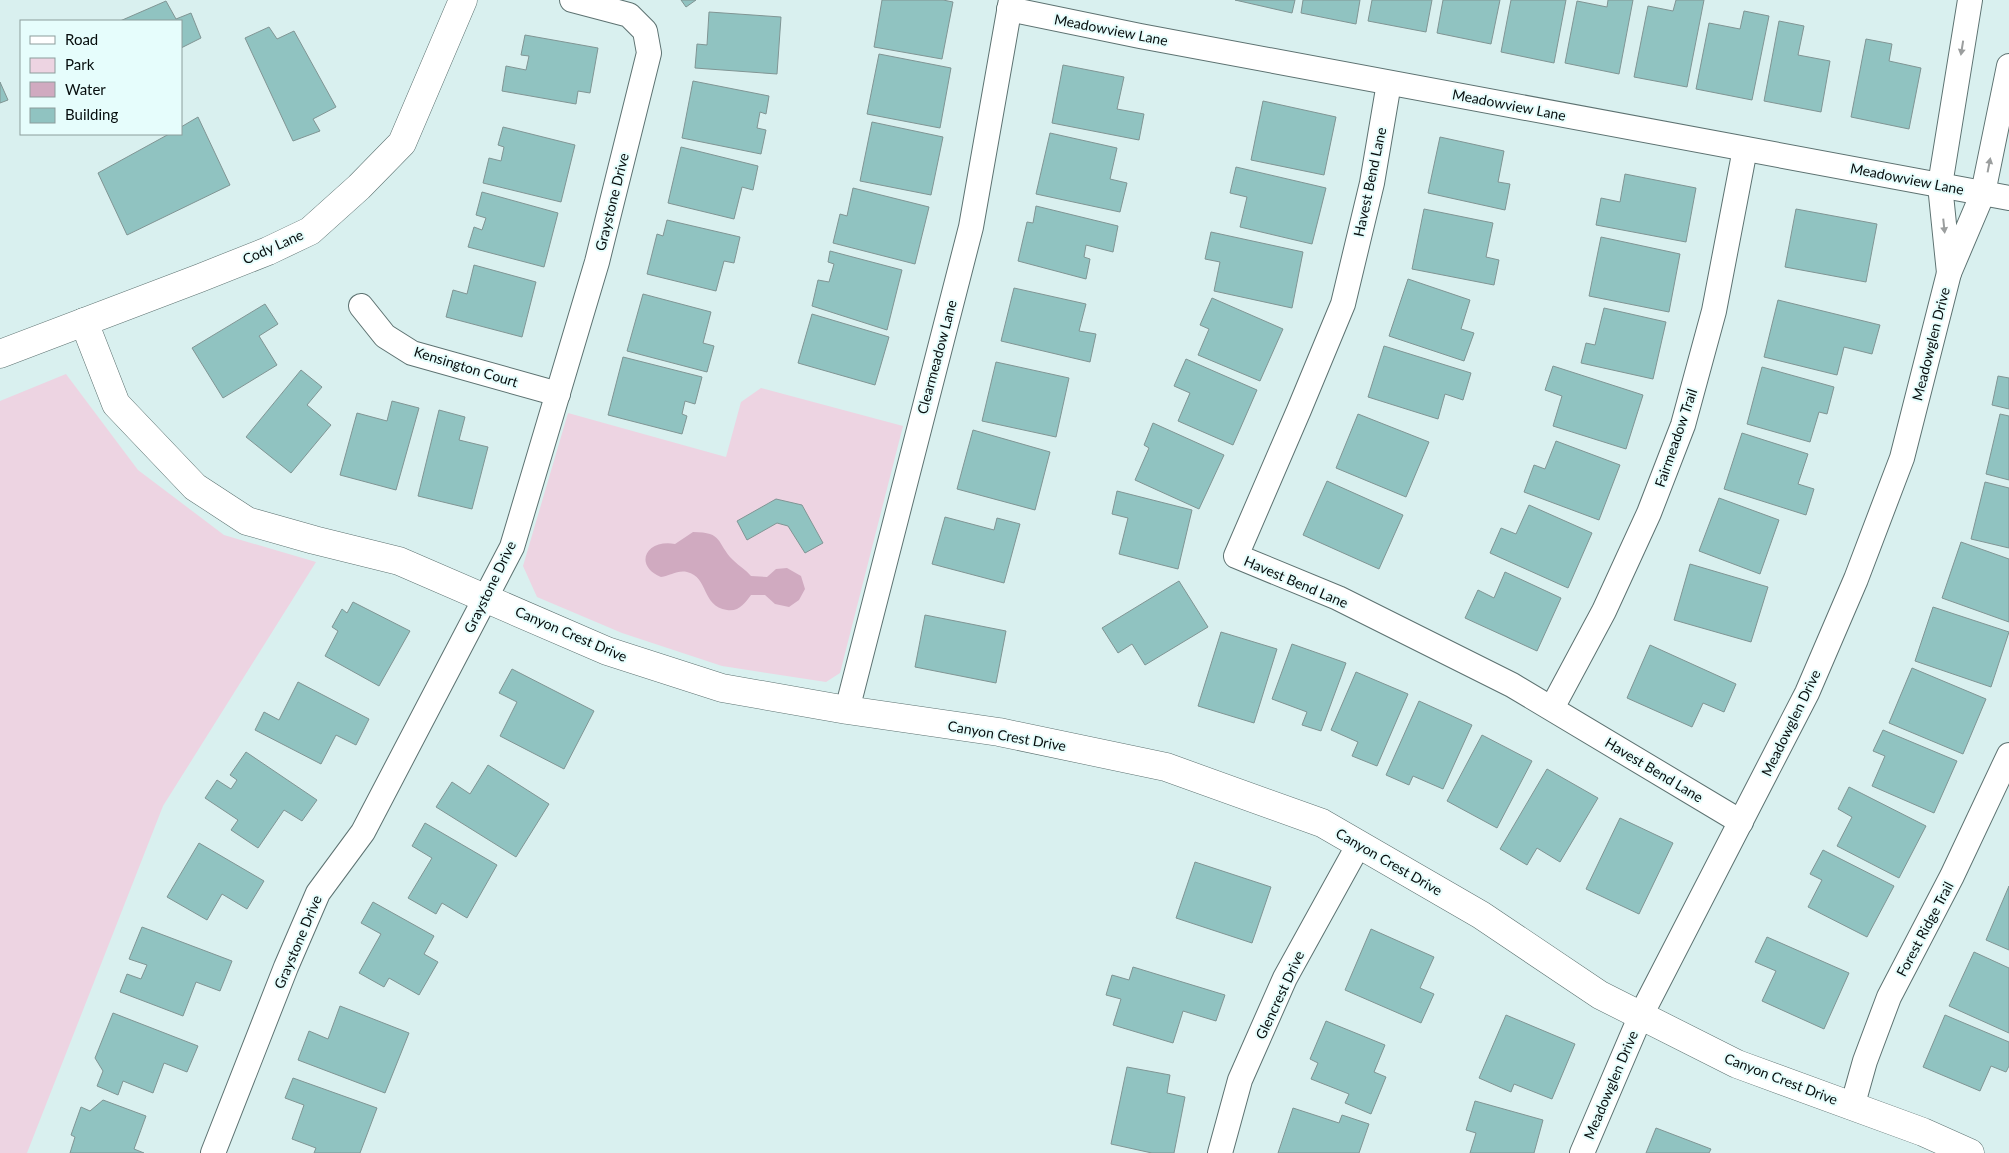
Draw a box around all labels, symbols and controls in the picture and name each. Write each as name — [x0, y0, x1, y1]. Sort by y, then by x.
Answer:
street label: Meadowview Lane — [1053, 10, 1169, 49]
legend — [20, 20, 182, 135]
text: Road — [65, 30, 98, 48]
one-way arrow — [1958, 40, 1966, 56]
text: Park — [65, 55, 95, 73]
text: Water — [65, 80, 106, 98]
street label: Meadowview Lane — [1451, 85, 1567, 124]
text: Building — [65, 105, 118, 123]
street label: Havest Bend Lane — [1350, 126, 1389, 238]
street label: Graystone Drive — [591, 151, 632, 253]
one-way arrow — [1986, 156, 1994, 172]
street label: Meadowview Lane — [1849, 159, 1965, 198]
one-way arrow — [1940, 218, 1948, 234]
street label: Cody Lane — [240, 226, 306, 267]
street label: Meadowglen Drive — [1908, 285, 1953, 402]
street label: Clearmeadow Lane — [913, 298, 960, 416]
street label: Kensington Court — [412, 343, 520, 390]
street label: Fairmeadow Trail — [1651, 386, 1700, 489]
street label: Graystone Drive — [460, 538, 519, 636]
street label: Havest Bend Lane — [1242, 552, 1351, 611]
street label: Canyon Crest Drive — [513, 602, 630, 665]
street label: Meadowglen Drive — [1757, 667, 1824, 779]
street label: Canyon Crest Drive — [947, 717, 1068, 754]
street label: Havest Bend Lane — [1602, 734, 1706, 806]
street label: Canyon Crest Drive — [1333, 824, 1445, 899]
street label: Forest Ridge Trail — [1892, 878, 1957, 979]
street label: Graystone Drive — [270, 892, 325, 991]
street label: Glencrest Drive — [1252, 948, 1307, 1042]
street label: Meadowglen Drive — [1580, 1028, 1641, 1142]
street label: Canyon Crest Drive — [1722, 1049, 1840, 1108]

